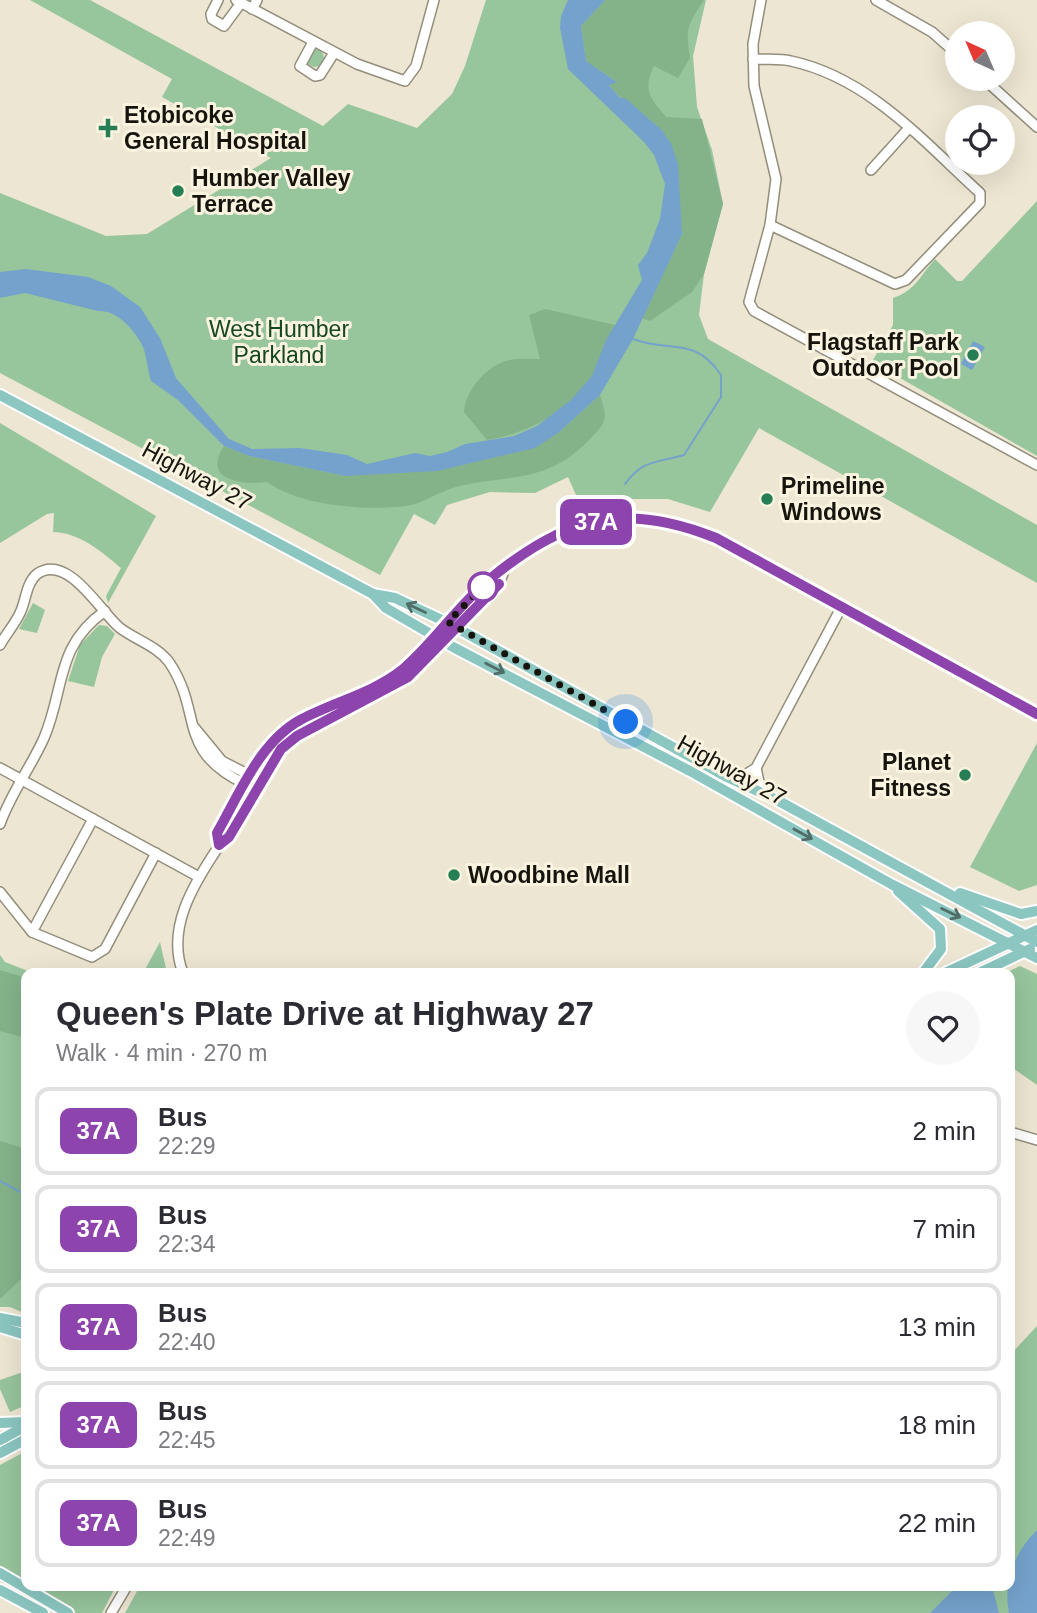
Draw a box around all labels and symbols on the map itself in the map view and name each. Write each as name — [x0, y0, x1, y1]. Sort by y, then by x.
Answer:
north arrow — [945, 21, 1015, 91]
place label: Etobicoke General Hospital — [124, 102, 307, 154]
marker: Etobicoke General Hospital — [98, 118, 118, 138]
place label: Humber Valley Terrace — [192, 165, 351, 217]
marker: Humber Valley Terrace — [170, 183, 186, 199]
park label: West Humber Parkland — [209, 316, 349, 368]
place label: Flagstaff Park Outdoor Pool — [807, 329, 959, 381]
marker: Flagstaff Park Outdoor Pool — [965, 347, 981, 363]
street label: Highway 27 — [138, 436, 256, 516]
place label: Primeline Windows — [781, 473, 885, 525]
marker: Primeline Windows — [759, 491, 775, 507]
line badge: 37A — [556, 499, 636, 545]
unlabelled marker — [468, 572, 498, 602]
one-way arrow — [406, 600, 427, 613]
one-way arrow — [484, 662, 505, 676]
your location — [608, 704, 643, 739]
street label: Highway 27 — [673, 729, 791, 811]
place label: Planet Fitness — [870, 749, 951, 801]
marker: Planet Fitness — [957, 767, 973, 783]
one-way arrow — [792, 828, 813, 841]
place label: Woodbine Mall — [468, 862, 630, 888]
marker: Woodbine Mall — [446, 867, 462, 883]
one-way arrow — [940, 906, 961, 920]

